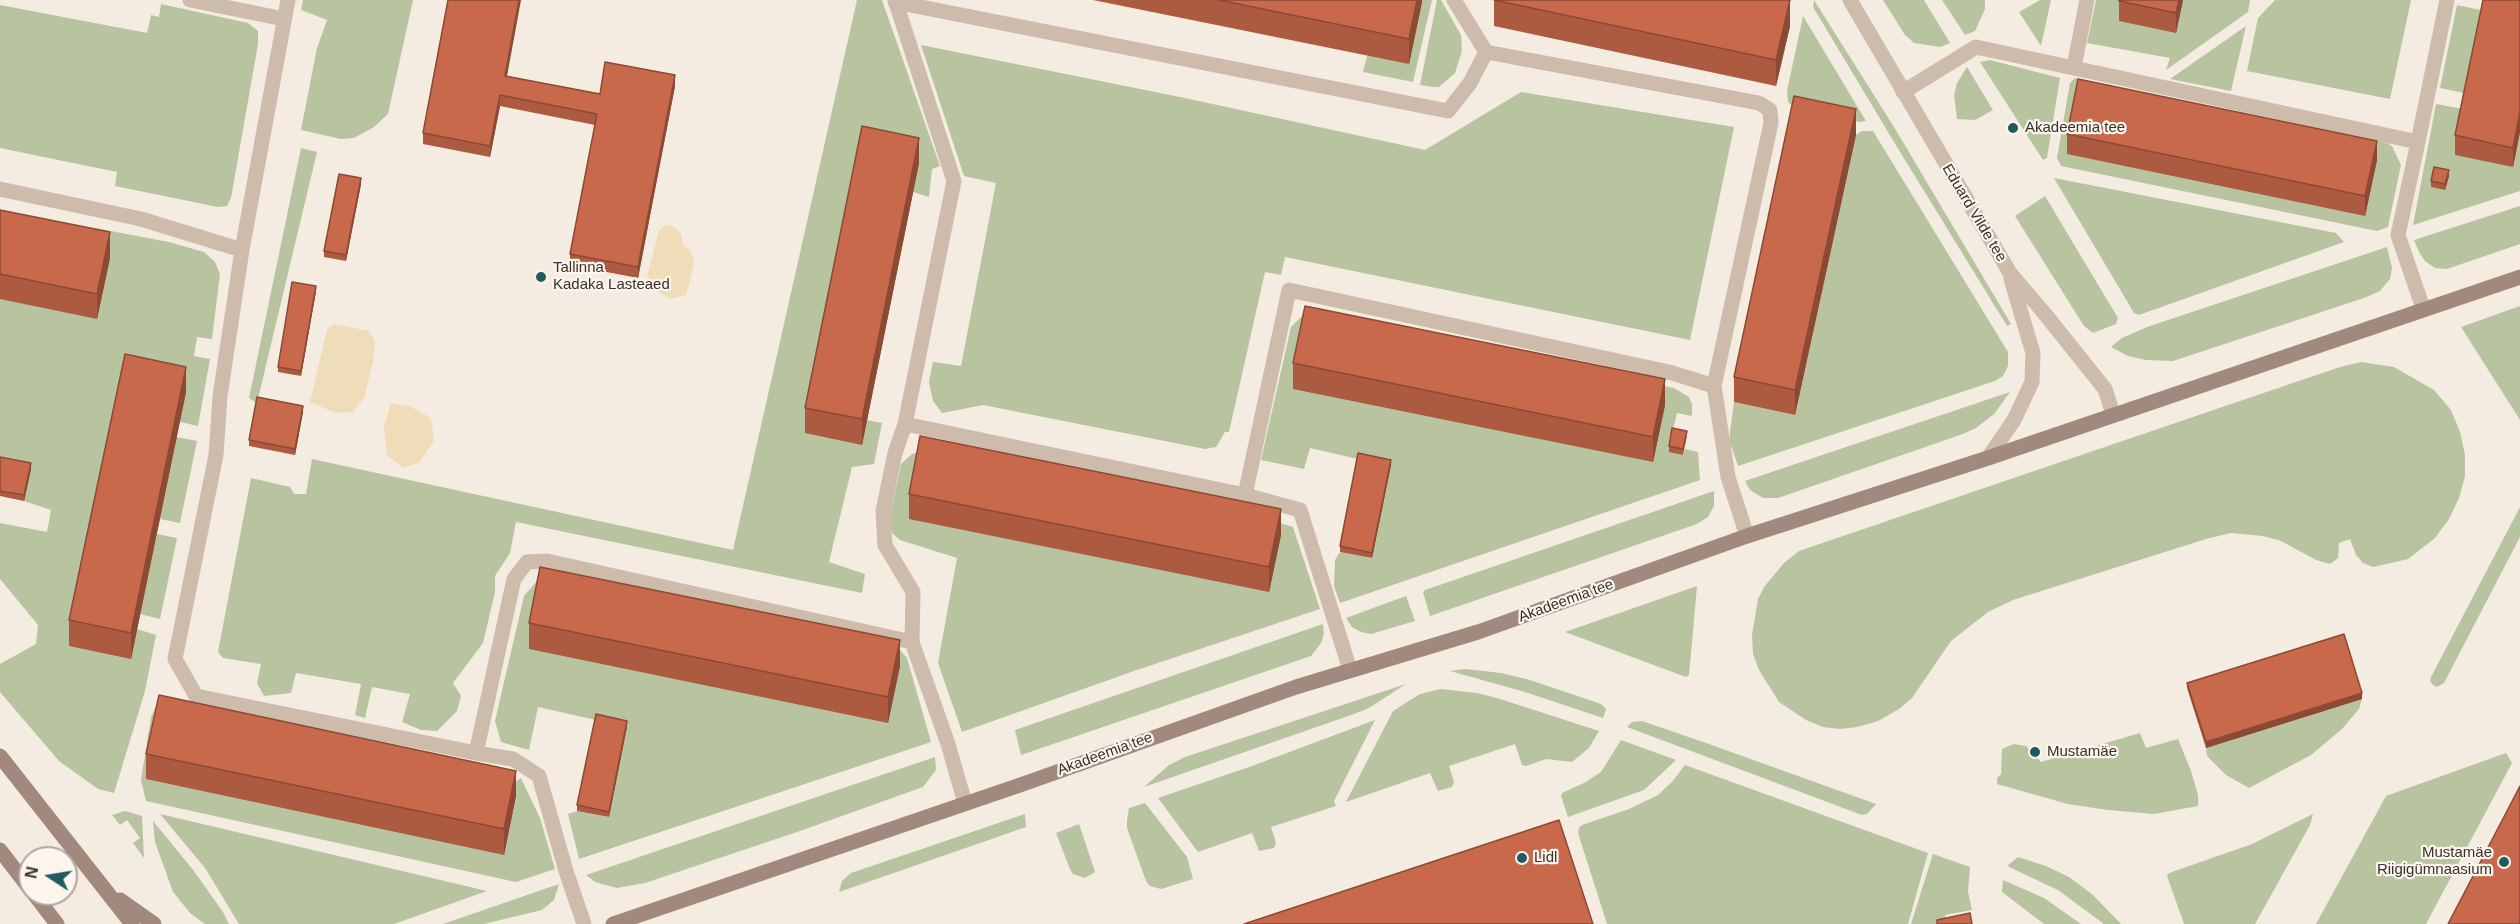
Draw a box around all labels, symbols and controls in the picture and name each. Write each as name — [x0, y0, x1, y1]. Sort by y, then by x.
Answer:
place label: Akadeemia tee — [2025, 119, 2125, 137]
marker: Akadeemia tee — [2006, 121, 2020, 135]
street label: Eduard Vilde tee — [1938, 161, 2010, 265]
place label: Tallinna Kadaka Lasteaed — [553, 259, 670, 294]
marker: Tallinna Kadaka Lasteaed — [534, 270, 548, 284]
street label: Akadeemia tee — [1516, 575, 1616, 627]
street label: Akadeemia tee — [1055, 728, 1155, 780]
place label: Mustamäe — [2047, 743, 2117, 761]
marker: Mustamäe — [2028, 745, 2042, 759]
place label: Mustamäe Riigigümnaasium — [2377, 844, 2492, 879]
north arrow — [18, 846, 78, 906]
place label: Lidl — [1534, 849, 1557, 867]
marker: Lidl — [1515, 851, 1529, 865]
marker: Mustamäe Riigigümnaasium — [2497, 855, 2511, 869]
text: N — [22, 865, 41, 880]

